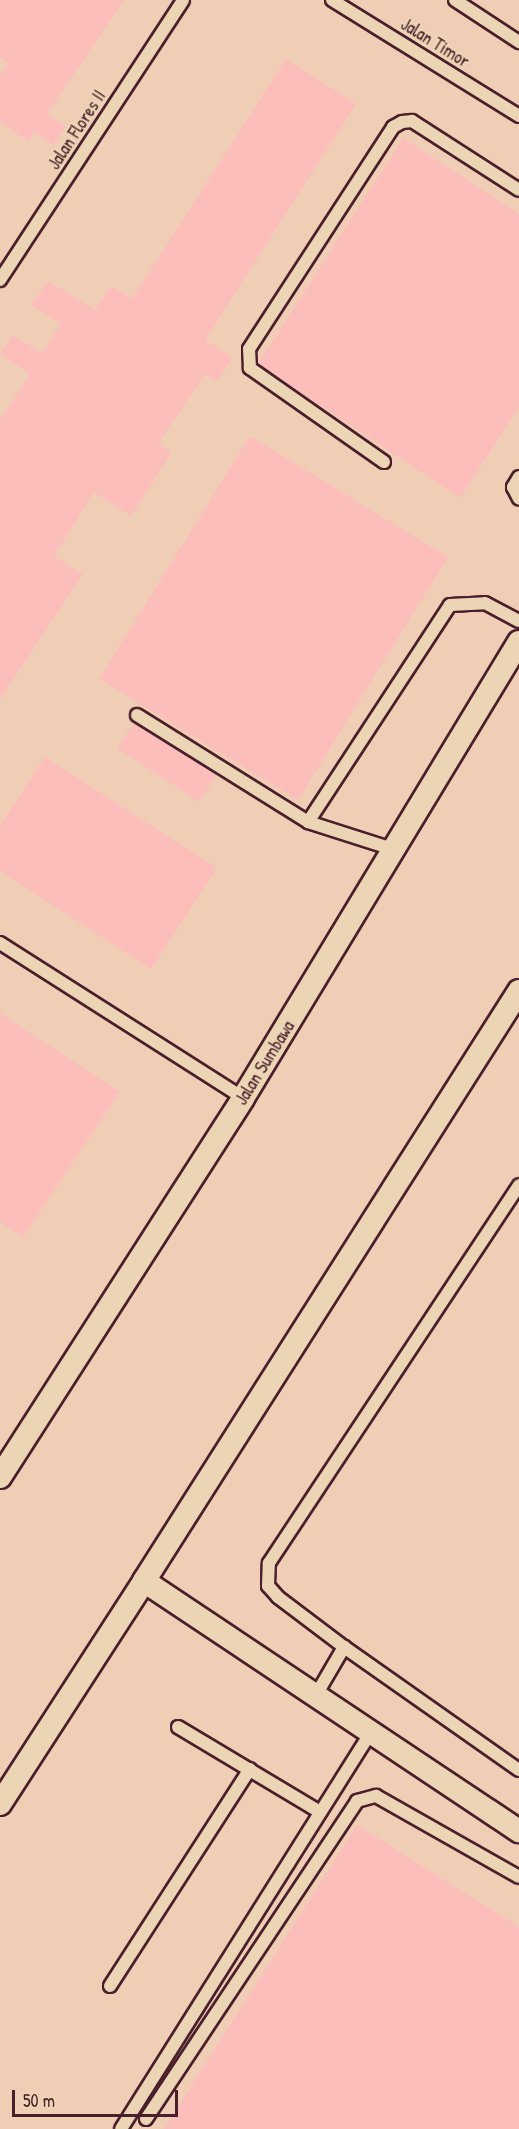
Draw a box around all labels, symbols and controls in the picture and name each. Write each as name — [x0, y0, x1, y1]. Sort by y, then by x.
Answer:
street label: Jalan Timor — [397, 14, 473, 72]
street label: Jalan Flores II — [43, 86, 111, 174]
street label: Jalan Sumbawa — [231, 1017, 299, 1109]
scale bar — [15, 2078, 182, 2116]
text: 50 m — [23, 2088, 55, 2113]

